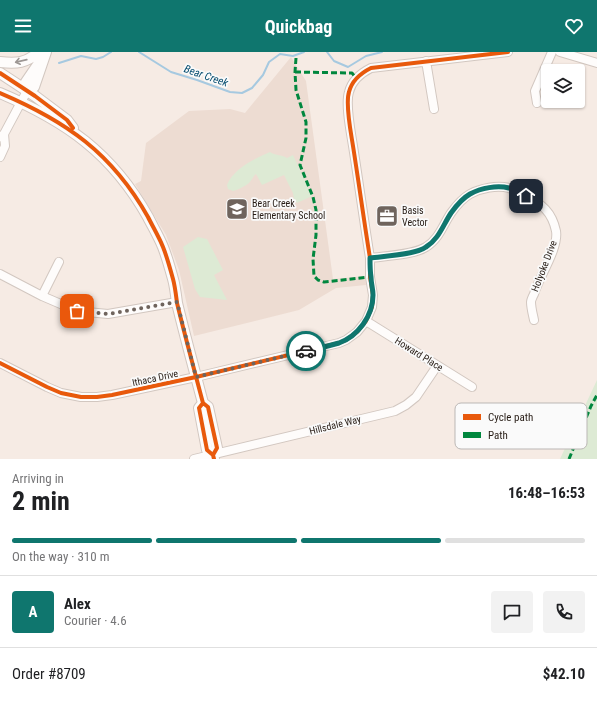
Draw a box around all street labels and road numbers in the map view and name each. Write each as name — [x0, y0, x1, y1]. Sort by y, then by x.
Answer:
street label: Holyoke Drive — [529, 239, 559, 293]
street label: Howard Place — [393, 335, 445, 373]
street label: Ithaca Drive — [131, 368, 179, 388]
street label: Hillsdale Way — [308, 413, 362, 437]

